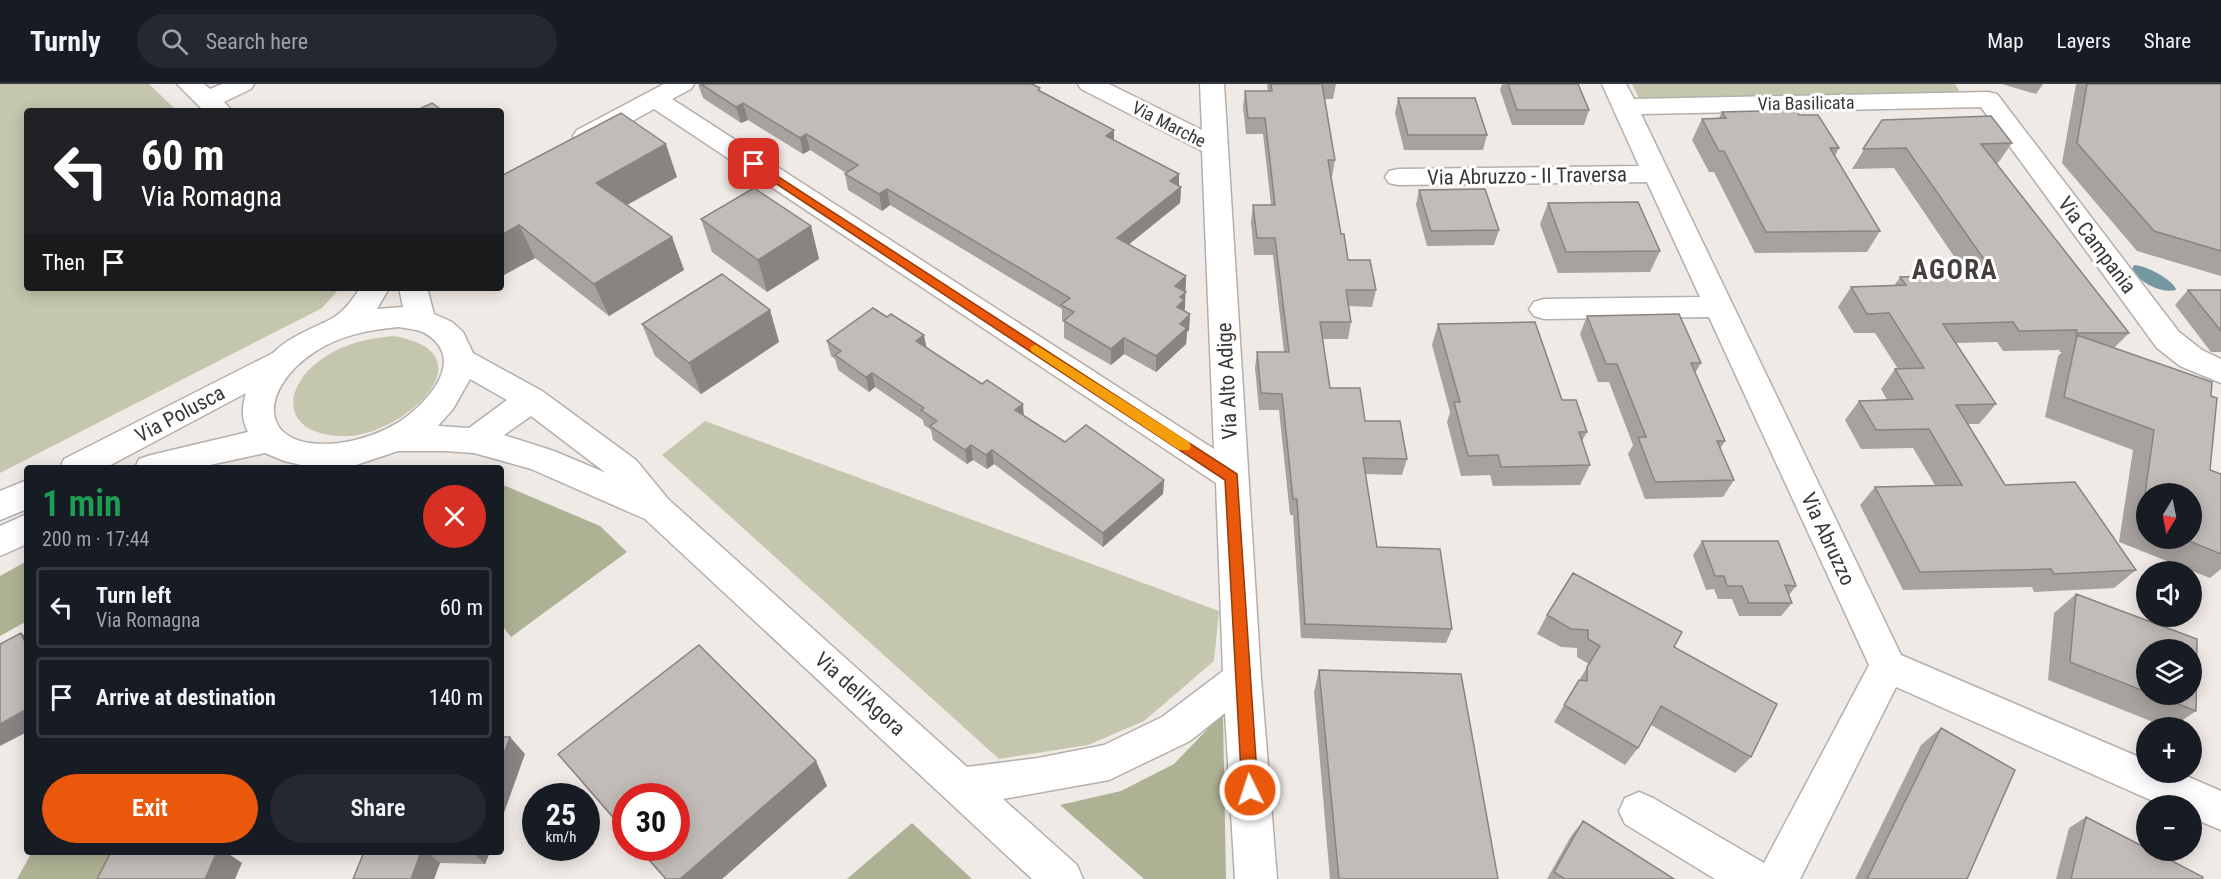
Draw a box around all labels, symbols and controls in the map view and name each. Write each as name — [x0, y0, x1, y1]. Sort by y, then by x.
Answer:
search box — [137, 14, 557, 68]
text: Turnly — [30, 25, 101, 58]
icon: search — [158, 25, 191, 58]
text: Search here — [206, 29, 308, 54]
text: Map — [1987, 29, 2024, 53]
text: Layers — [2057, 29, 2111, 53]
text: Share — [2144, 29, 2191, 53]
street label: Via Basilicata — [1757, 92, 1855, 114]
street label: Via Marche — [1129, 96, 1209, 152]
text: 60 m — [141, 131, 224, 180]
icon: left — [42, 132, 120, 210]
pin — [728, 138, 779, 189]
icon: arrive — [737, 147, 770, 180]
street label: Via Abruzzo - II Traversa — [1427, 162, 1627, 190]
text: Via Romagna — [141, 181, 282, 213]
street label: Via Campania — [2053, 192, 2141, 298]
icon: arrive — [97, 246, 130, 279]
text: Then — [42, 250, 85, 275]
district label: AGORA — [1912, 254, 1998, 286]
street label: Via Alto Adige — [1212, 322, 1242, 440]
street label: Via Polusca — [131, 380, 229, 448]
text: 1 min — [42, 483, 122, 525]
north arrow — [2136, 483, 2202, 549]
map controls — [2136, 483, 2202, 861]
button: close — [423, 485, 486, 548]
street label: Via Abruzzo — [1796, 489, 1860, 589]
text: 200 m · 17:44 — [42, 527, 149, 551]
button: sound — [2136, 561, 2202, 627]
text: Turn left — [96, 583, 171, 608]
icon: left — [45, 591, 78, 624]
text: 60 m — [440, 595, 483, 620]
text: Via Romagna — [96, 608, 200, 632]
button: layers — [2136, 639, 2202, 705]
street label: Via dell'Agora — [810, 647, 910, 741]
icon: arrive — [45, 681, 78, 714]
text: Arrive at destination — [96, 685, 276, 710]
text: 140 m — [429, 685, 483, 710]
button: + — [2136, 717, 2202, 783]
position arrow — [1218, 758, 1282, 822]
button: Exit — [42, 774, 258, 843]
button: Share — [270, 774, 486, 843]
speed limit sign: 30 — [612, 783, 690, 861]
button: − — [2136, 795, 2202, 861]
text: 25 — [546, 797, 576, 832]
text: km/h — [546, 828, 576, 846]

